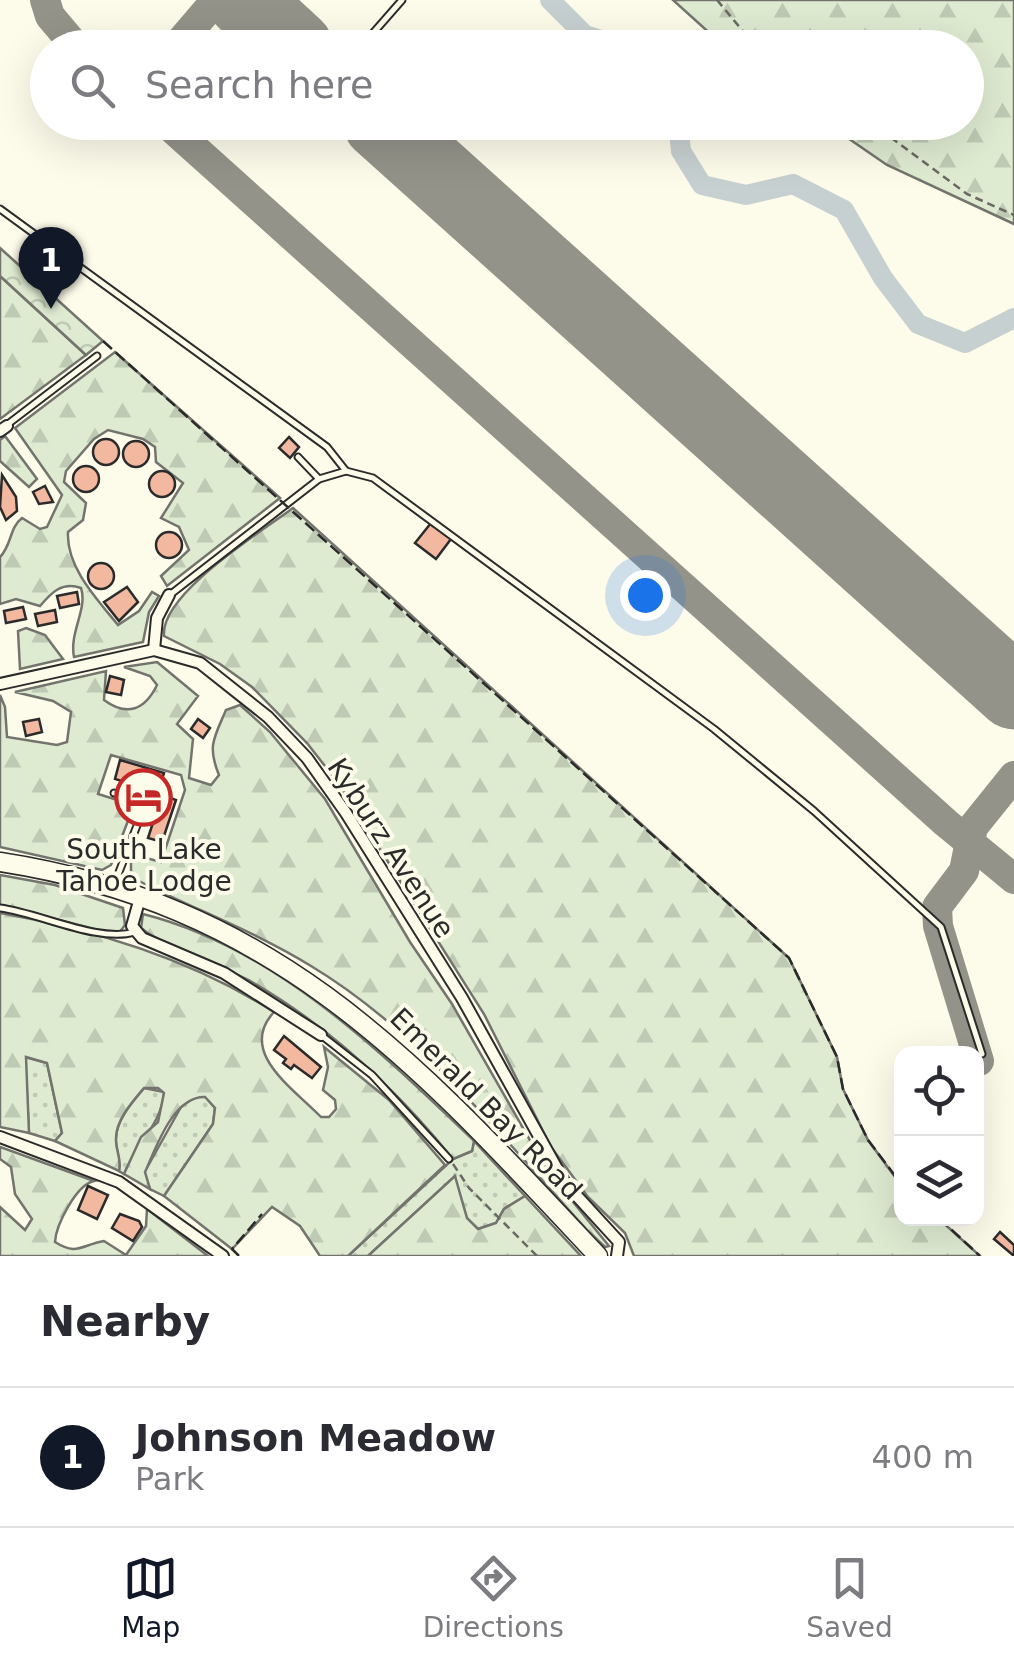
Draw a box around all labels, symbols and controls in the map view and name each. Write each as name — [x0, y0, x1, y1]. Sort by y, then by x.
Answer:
search box — [30, 30, 984, 140]
icon: search — [65, 58, 120, 113]
text: Search here — [145, 63, 373, 107]
pin: 1 — [18, 226, 84, 309]
your location — [620, 570, 671, 621]
street label: Kyburz Avenue — [321, 752, 461, 944]
hotel icon: South Lake Tahoe Lodge — [114, 768, 174, 828]
place label: South Lake Tahoe Lodge — [55, 833, 232, 898]
street label: Emerald Bay Road — [383, 1001, 589, 1207]
map controls — [894, 1046, 984, 1226]
button: locate — [894, 1046, 984, 1136]
button: layers — [894, 1136, 984, 1226]
text: Nearby — [40, 1297, 210, 1346]
text: Johnson Meadow — [135, 1416, 496, 1460]
text: 1 — [61, 1438, 84, 1476]
text: 400 m — [872, 1438, 974, 1476]
text: Park — [135, 1460, 204, 1498]
tab: Map — [121, 1551, 180, 1644]
tab: Directions — [423, 1551, 564, 1644]
tab: Saved — [806, 1551, 893, 1644]

